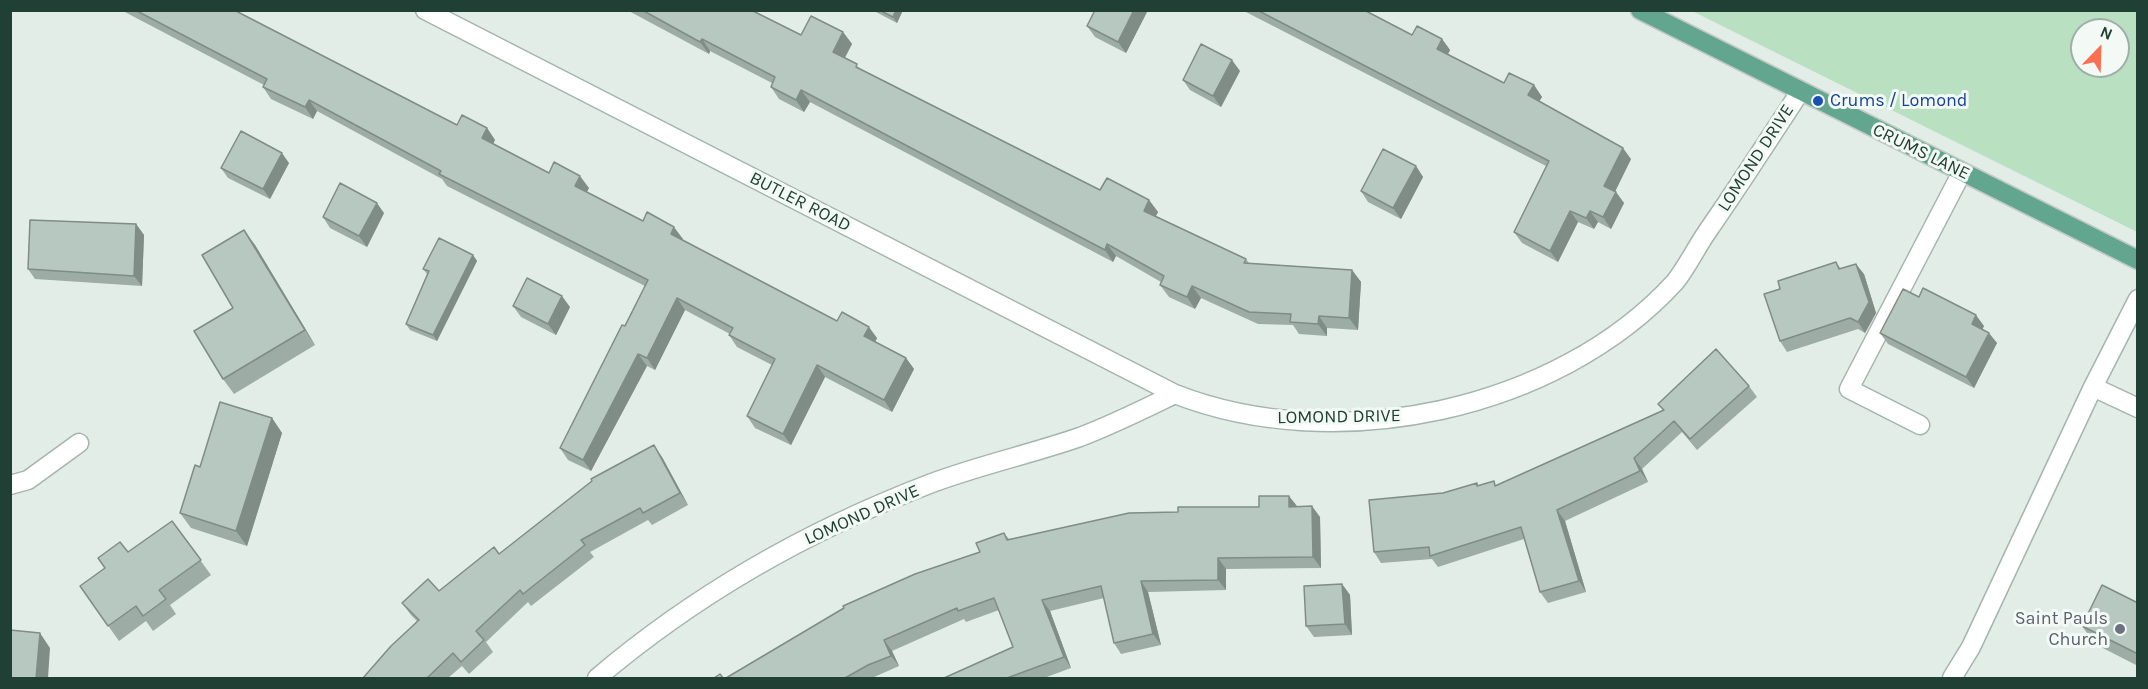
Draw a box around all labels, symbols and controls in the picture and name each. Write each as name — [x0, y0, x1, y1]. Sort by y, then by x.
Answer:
north arrow — [2070, 18, 2130, 78]
text: N — [2097, 22, 2115, 44]
place label: Crums / Lomond — [1830, 90, 1968, 112]
marker: Crums / Lomond — [1811, 94, 1825, 108]
street label: LOMOND DRIVE — [1713, 100, 1799, 216]
street label: CRUMS LANE — [1869, 119, 1973, 185]
street label: BUTLER ROAD — [746, 167, 854, 237]
street label: LOMOND DRIVE — [1277, 405, 1401, 429]
street label: LOMOND DRIVE — [801, 480, 923, 550]
place label: Saint Pauls Church — [2015, 608, 2108, 650]
marker: Saint Pauls Church — [2113, 622, 2127, 636]

